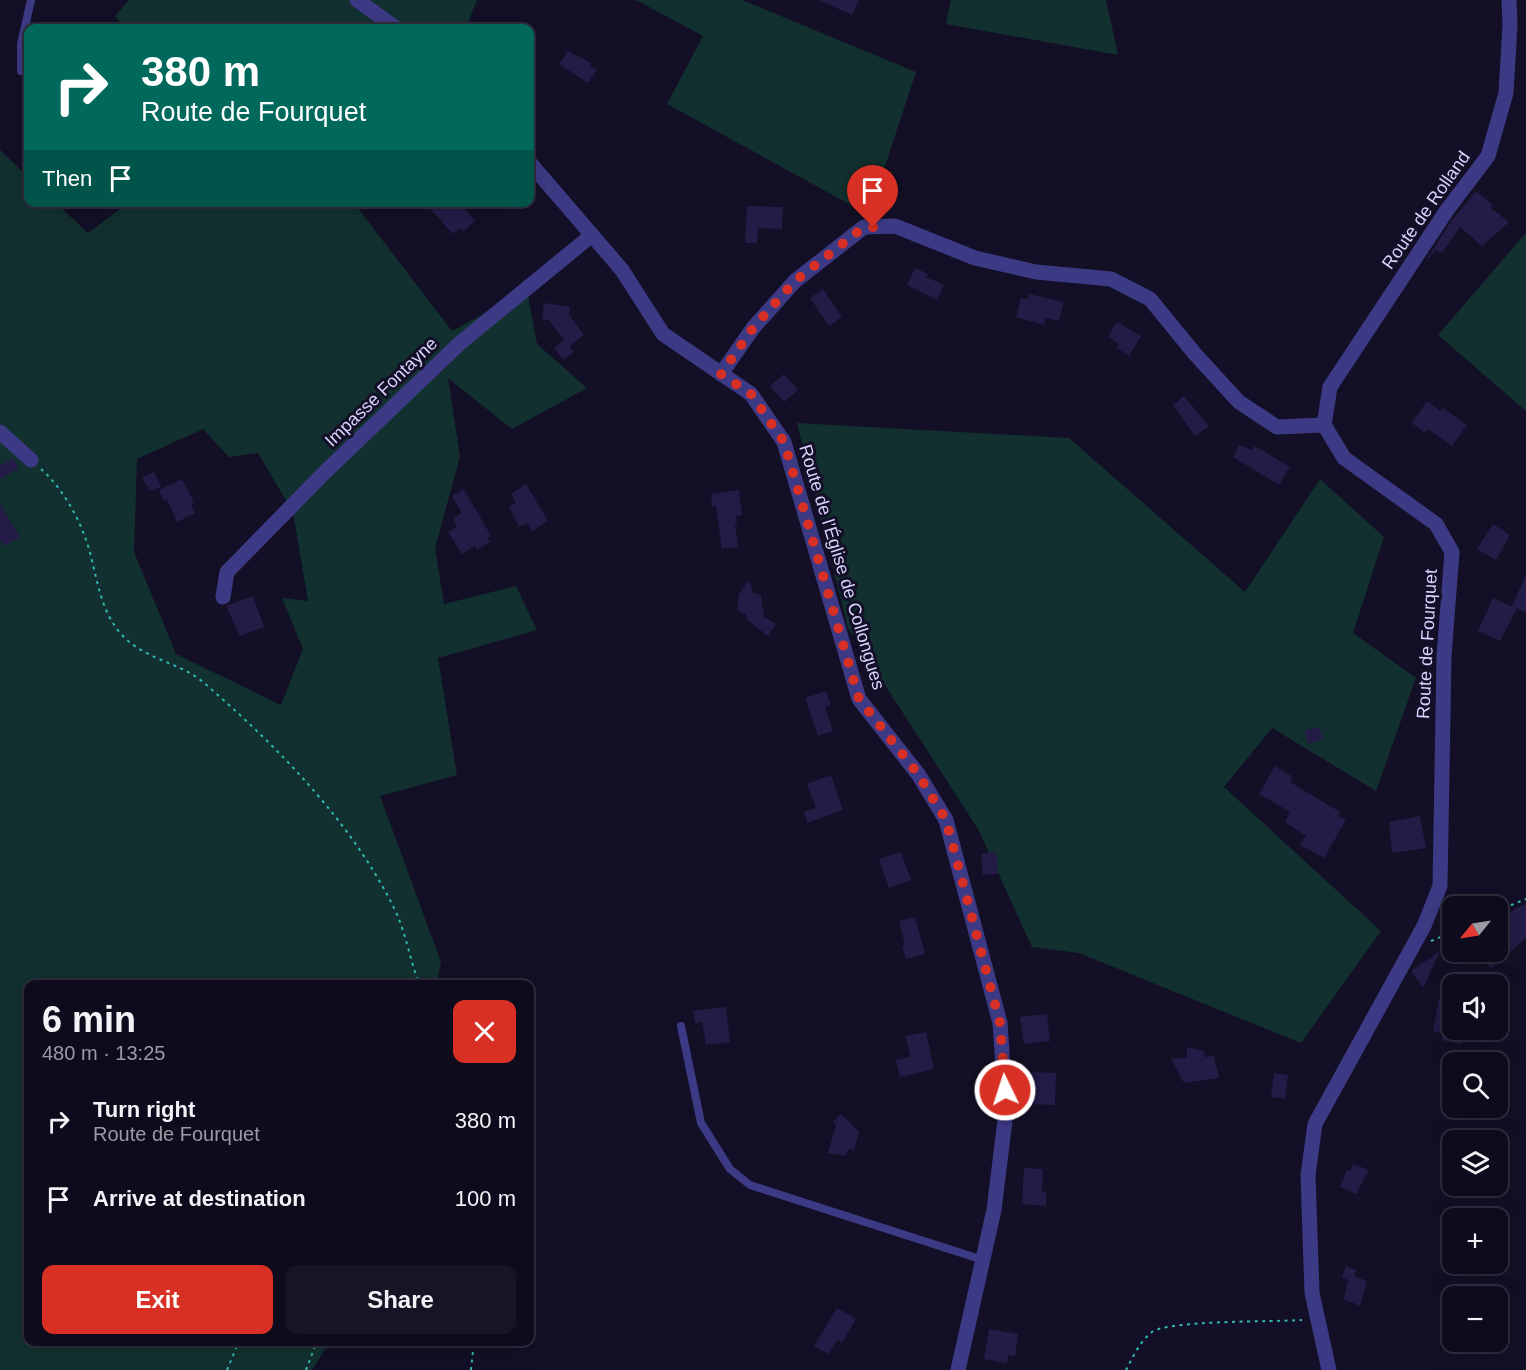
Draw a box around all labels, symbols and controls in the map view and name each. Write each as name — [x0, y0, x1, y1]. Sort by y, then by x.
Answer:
icon: right — [42, 48, 120, 126]
text: 380 m — [141, 48, 260, 95]
text: Route de Fourquet — [141, 97, 366, 127]
street label: Route de Rolland — [1378, 147, 1474, 273]
icon: arrive — [104, 162, 137, 195]
pin — [847, 165, 898, 227]
text: Then — [42, 166, 92, 191]
icon: arrive — [856, 174, 889, 207]
street label: Impasse Fontayne — [321, 333, 441, 451]
street label: Route de l’Église de Collongues — [795, 442, 889, 692]
street label: Route de Fourquet — [1413, 569, 1441, 719]
north arrow — [1442, 896, 1508, 962]
map controls — [1442, 896, 1508, 1352]
button: sound — [1442, 974, 1508, 1040]
text: 6 min — [42, 999, 136, 1040]
button: close — [453, 1000, 516, 1063]
text: 480 m · 13:25 — [42, 1042, 165, 1064]
button: search — [1442, 1052, 1508, 1118]
position arrow — [973, 1058, 1037, 1122]
text: Turn right — [93, 1097, 195, 1122]
icon: right — [42, 1105, 75, 1138]
text: 380 m — [455, 1108, 516, 1133]
text: Route de Fourquet — [93, 1123, 260, 1145]
button: layers — [1442, 1130, 1508, 1196]
icon: arrive — [42, 1183, 75, 1216]
text: Arrive at destination — [93, 1186, 306, 1211]
text: 100 m — [455, 1186, 516, 1211]
button: + — [1442, 1208, 1508, 1274]
button: Exit — [42, 1265, 273, 1334]
button: Share — [285, 1265, 516, 1334]
button: − — [1442, 1286, 1508, 1352]

